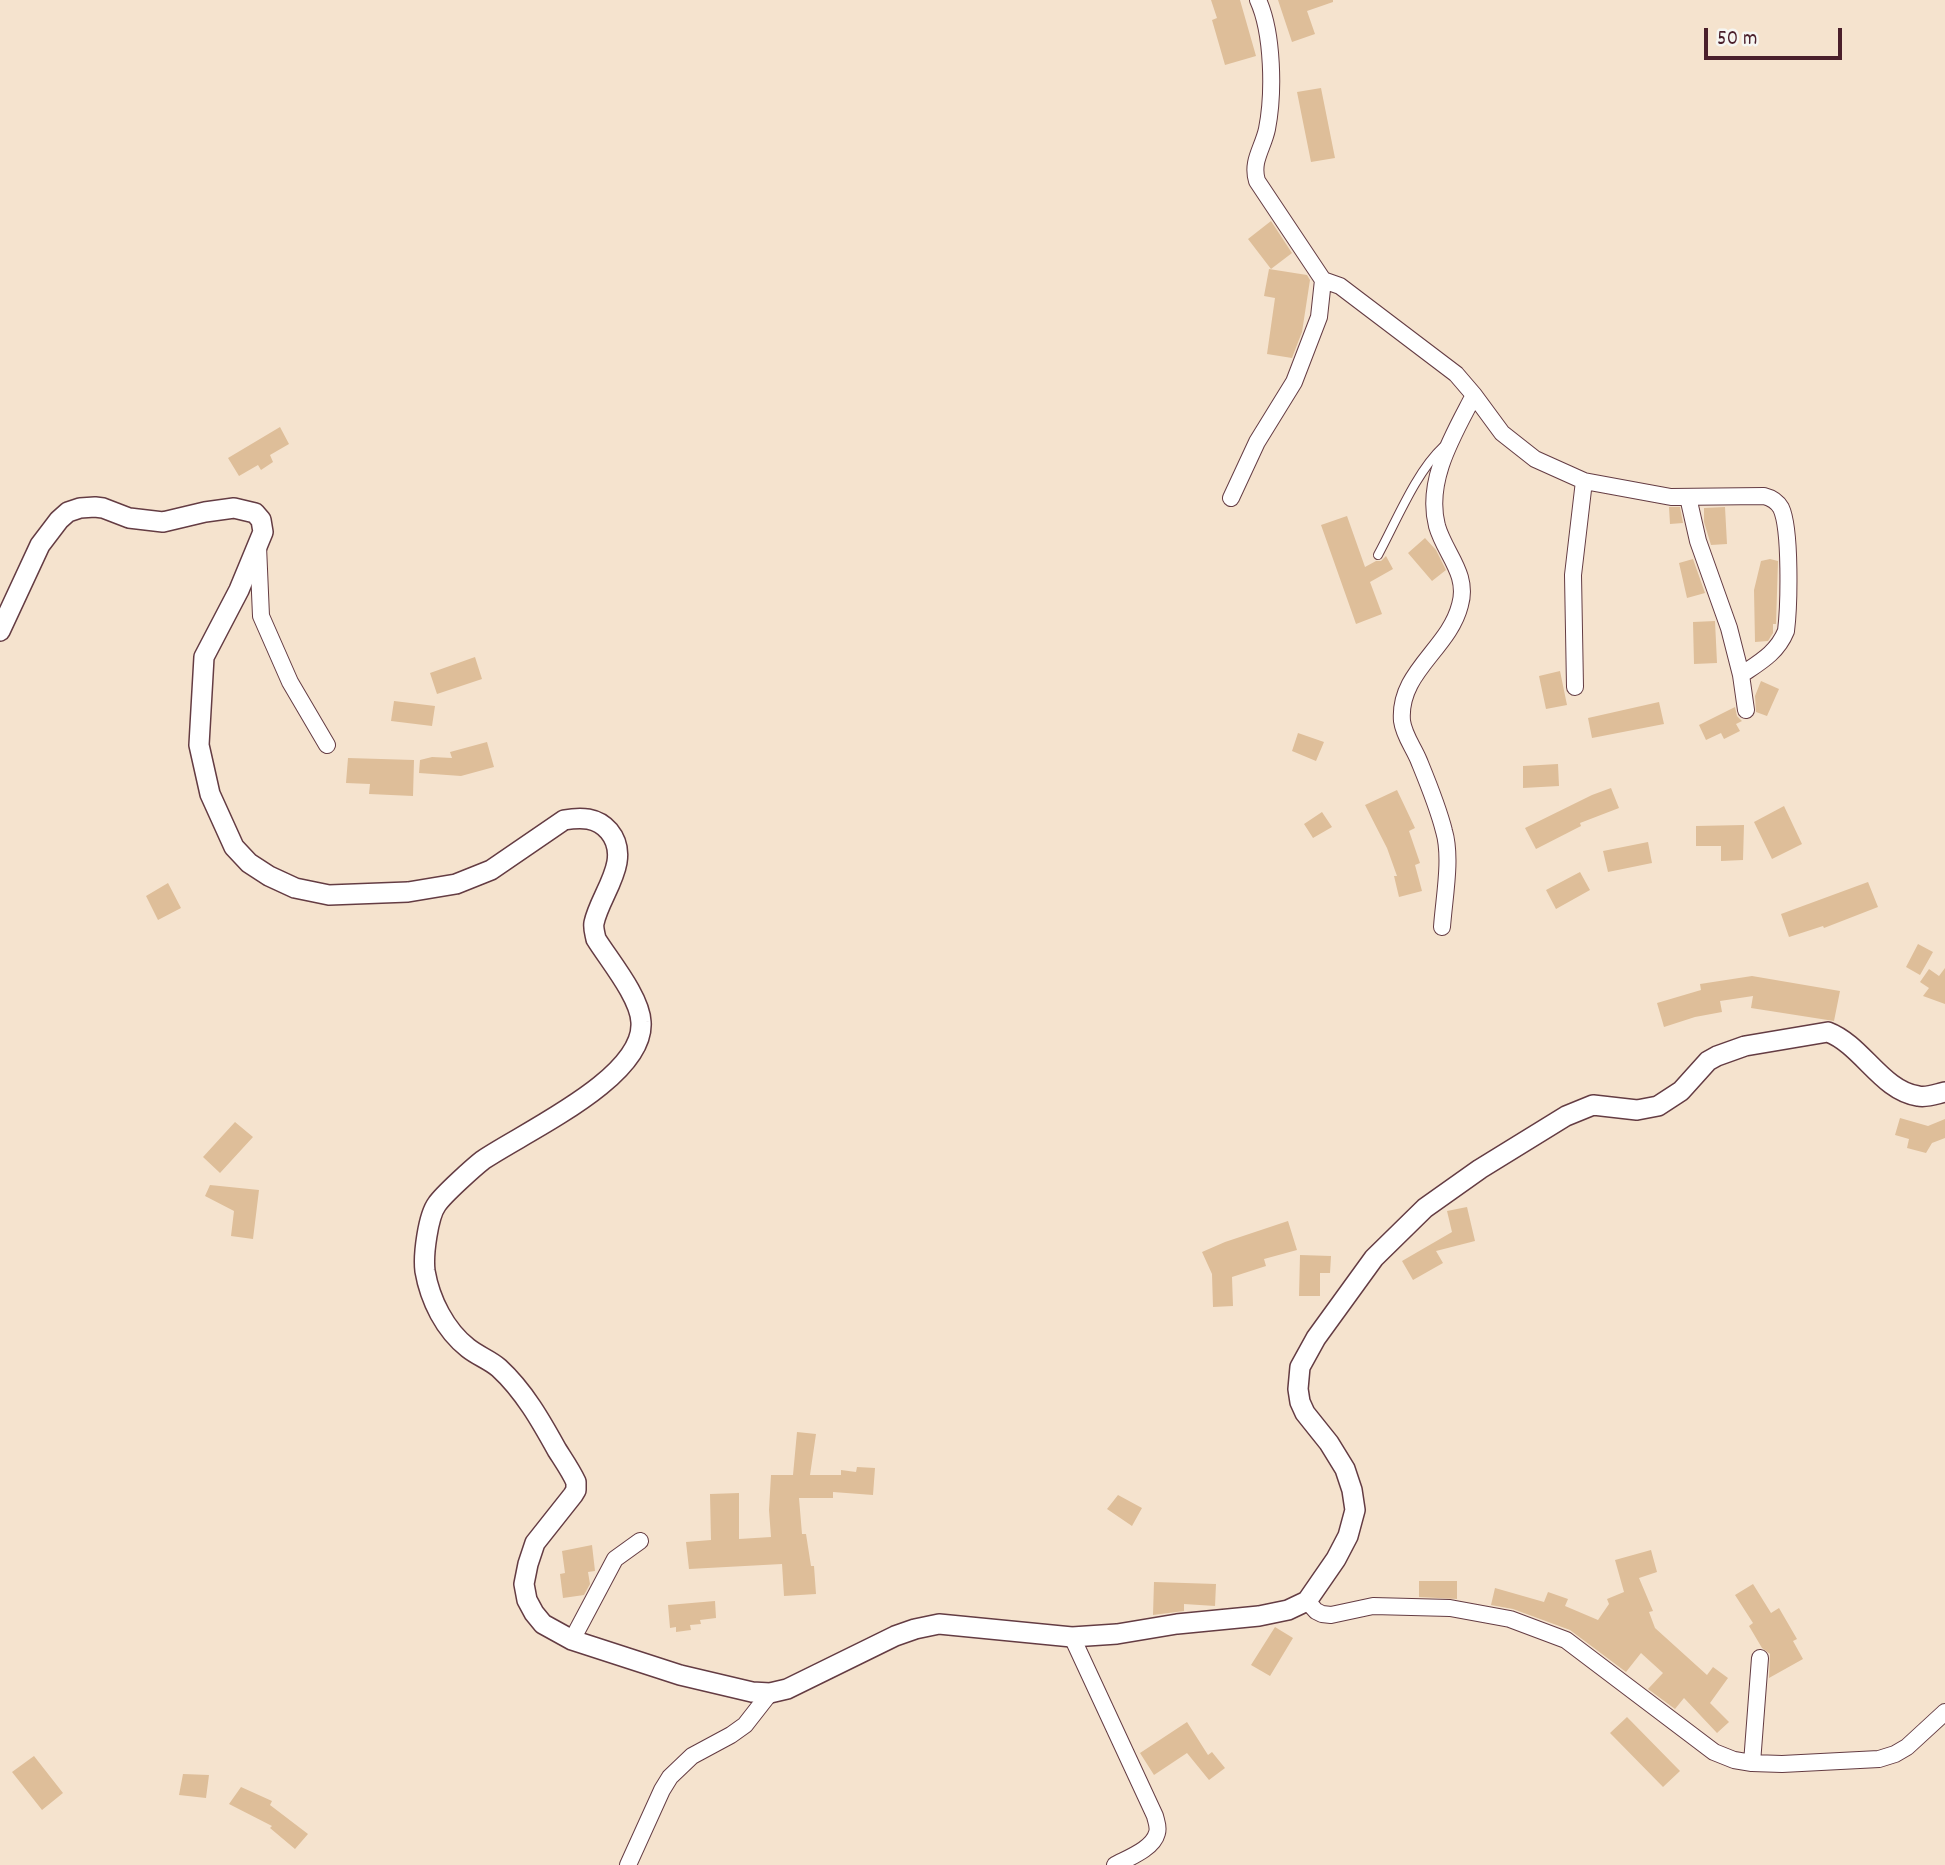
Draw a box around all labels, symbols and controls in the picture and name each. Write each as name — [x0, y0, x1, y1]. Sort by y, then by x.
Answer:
scale bar — [1707, 14, 1845, 58]
text: 50 m — [1717, 25, 1757, 55]

